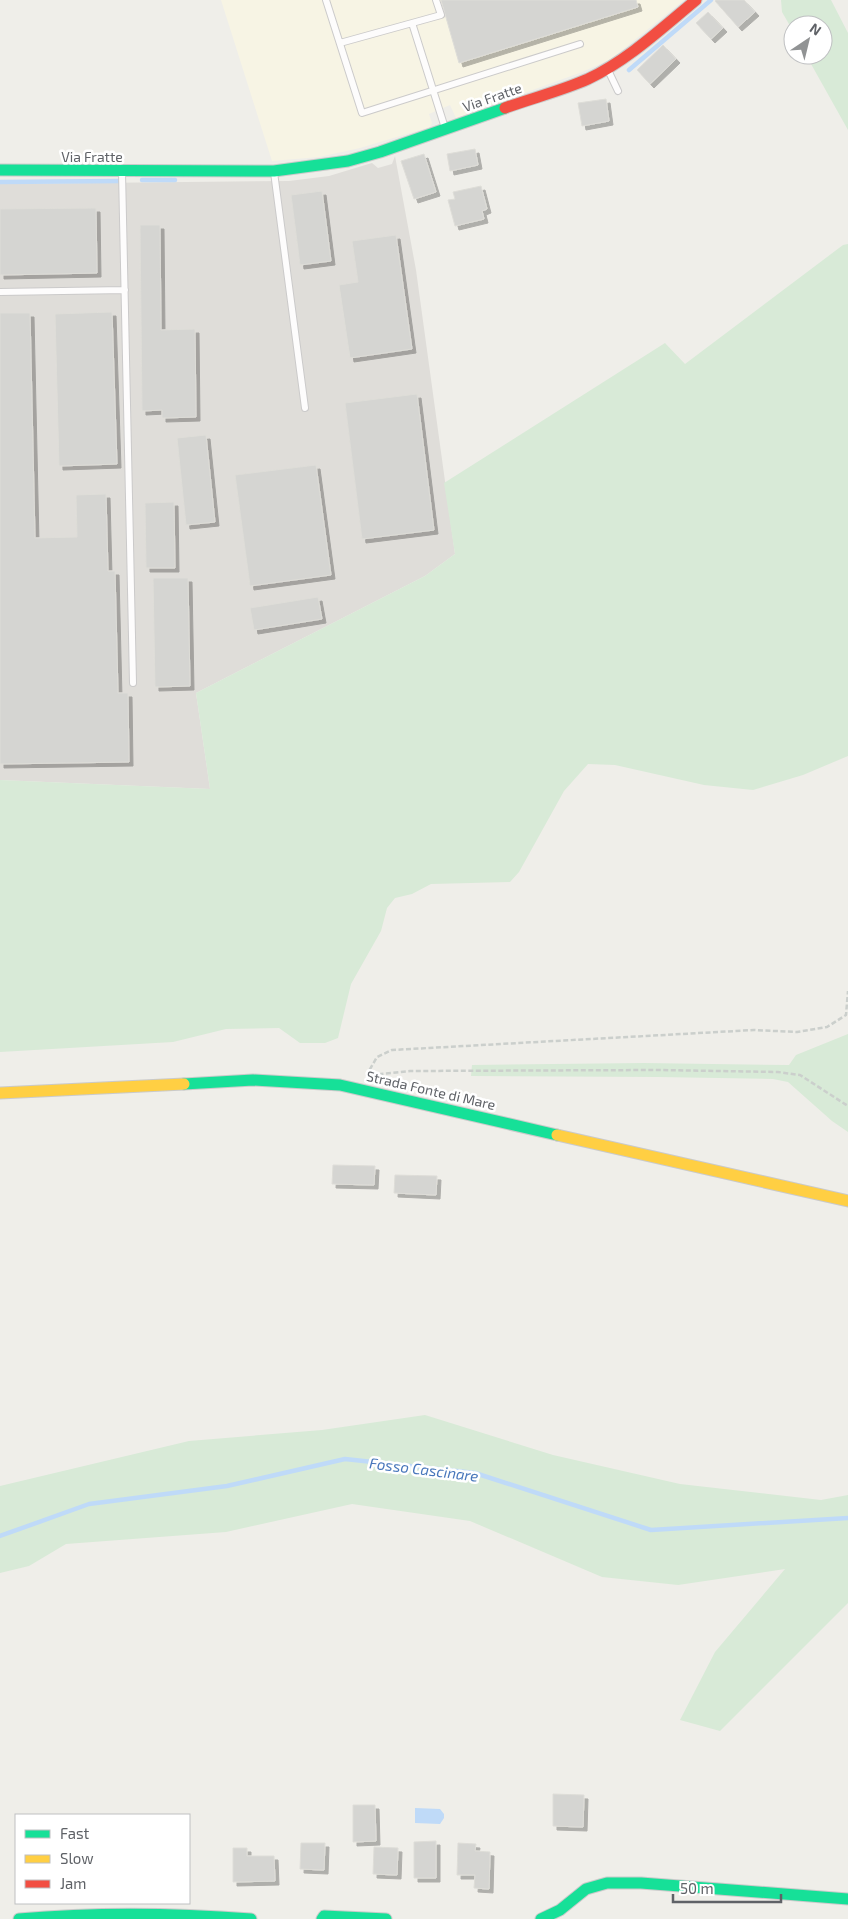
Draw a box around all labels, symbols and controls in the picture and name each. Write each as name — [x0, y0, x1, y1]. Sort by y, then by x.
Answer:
north arrow — [783, 15, 833, 65]
text: N — [807, 19, 825, 39]
street label: Via Fratte — [460, 79, 524, 115]
street label: Via Fratte — [61, 148, 123, 165]
street label: Strada Fonte di Mare — [365, 1067, 497, 1113]
water label: Fosso Cascinare — [368, 1453, 480, 1485]
legend — [15, 1814, 190, 1904]
text: Fast — [60, 1824, 90, 1842]
text: Slow — [60, 1849, 94, 1867]
scale bar — [673, 1872, 780, 1904]
text: Jam — [60, 1874, 86, 1892]
text: 50 m — [680, 1879, 714, 1897]

